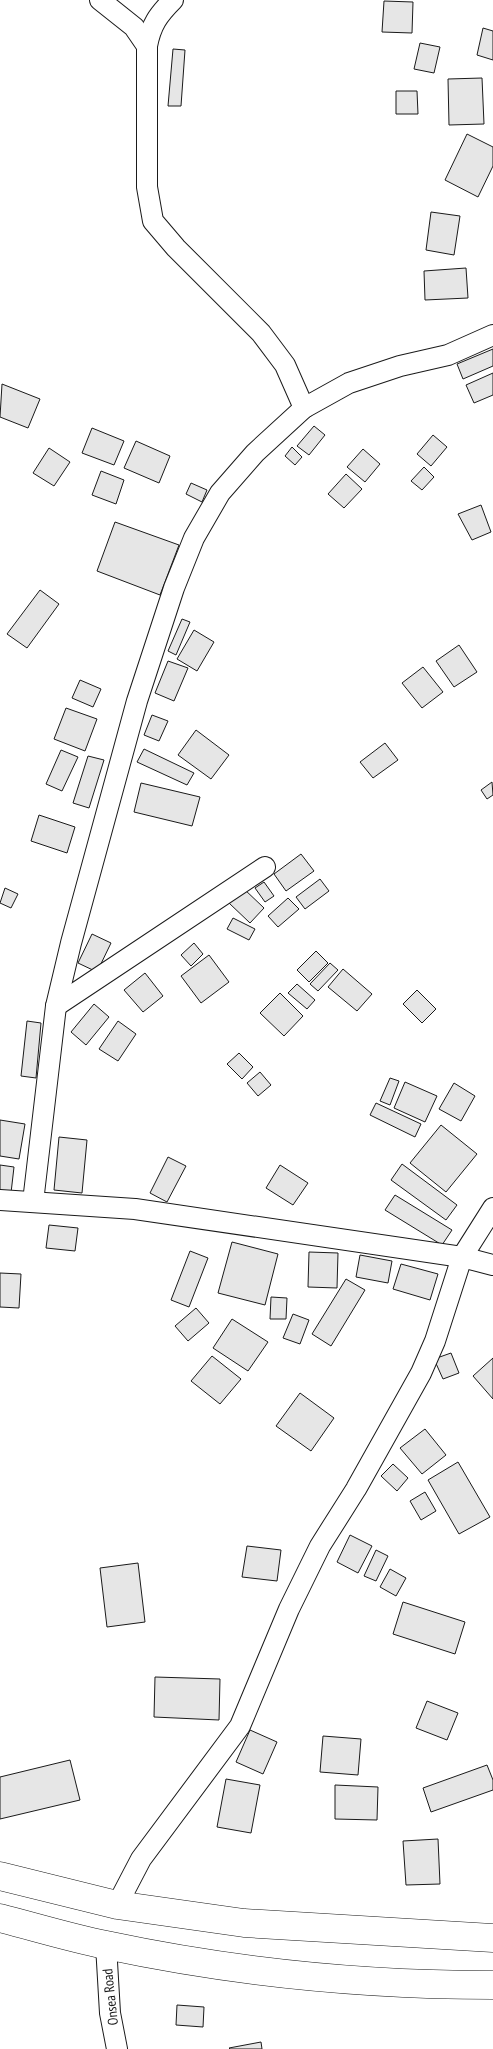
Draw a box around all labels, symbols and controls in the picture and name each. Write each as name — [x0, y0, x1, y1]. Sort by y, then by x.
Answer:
street label: Onsea Road — [98, 1968, 122, 2026]

